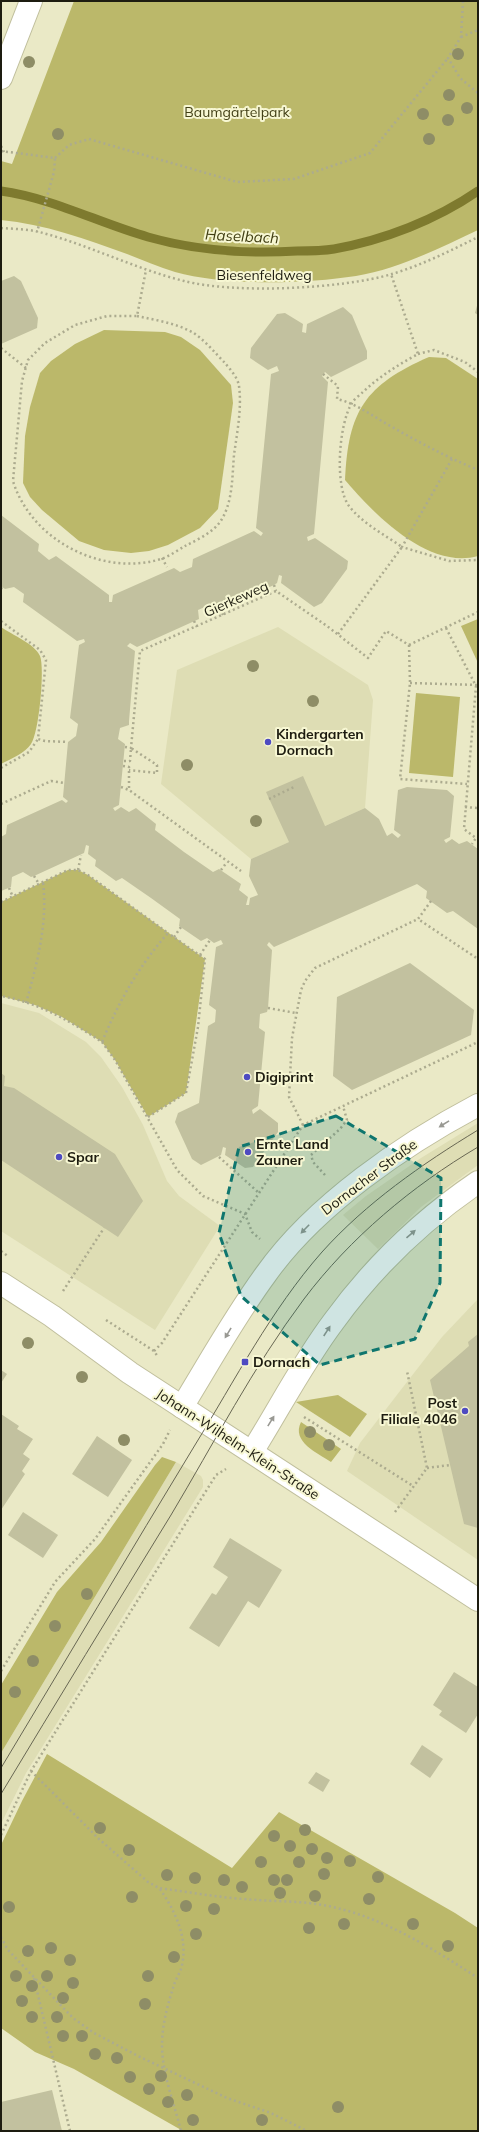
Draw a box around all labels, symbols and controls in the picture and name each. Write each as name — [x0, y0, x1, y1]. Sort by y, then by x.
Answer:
park label: Baumgärtelpark — [184, 103, 291, 121]
water label: Haselbach — [205, 225, 280, 247]
street label: Biesenfeldweg — [216, 266, 312, 284]
street label: Gierkeweg — [201, 577, 271, 621]
place label: Kindergarten Dornach — [276, 725, 364, 759]
marker: Kindergarten Dornach — [263, 737, 273, 747]
place label: Digiprint — [255, 1068, 314, 1086]
marker: Digiprint — [242, 1072, 252, 1082]
one-way arrow — [439, 1120, 449, 1128]
place label: Ernte Land Zauner — [256, 1135, 329, 1169]
street label: Dornacher Straße — [318, 1135, 420, 1219]
marker: Ernte Land Zauner — [243, 1147, 253, 1157]
place label: Spar — [67, 1148, 99, 1166]
marker: Spar — [54, 1152, 64, 1162]
one-way arrow — [300, 1224, 310, 1234]
one-way arrow — [405, 1229, 416, 1238]
one-way arrow — [323, 1326, 331, 1336]
one-way arrow — [224, 1327, 231, 1339]
place label: Dornach — [253, 1353, 310, 1371]
marker: Dornach — [240, 1357, 250, 1367]
street label: Johann-Wilhelm-Klein-Straße — [153, 1384, 323, 1504]
place label: Post Filiale 4046 — [381, 1394, 458, 1428]
marker: Post Filiale 4046 — [460, 1406, 470, 1416]
one-way arrow — [267, 1416, 275, 1426]

